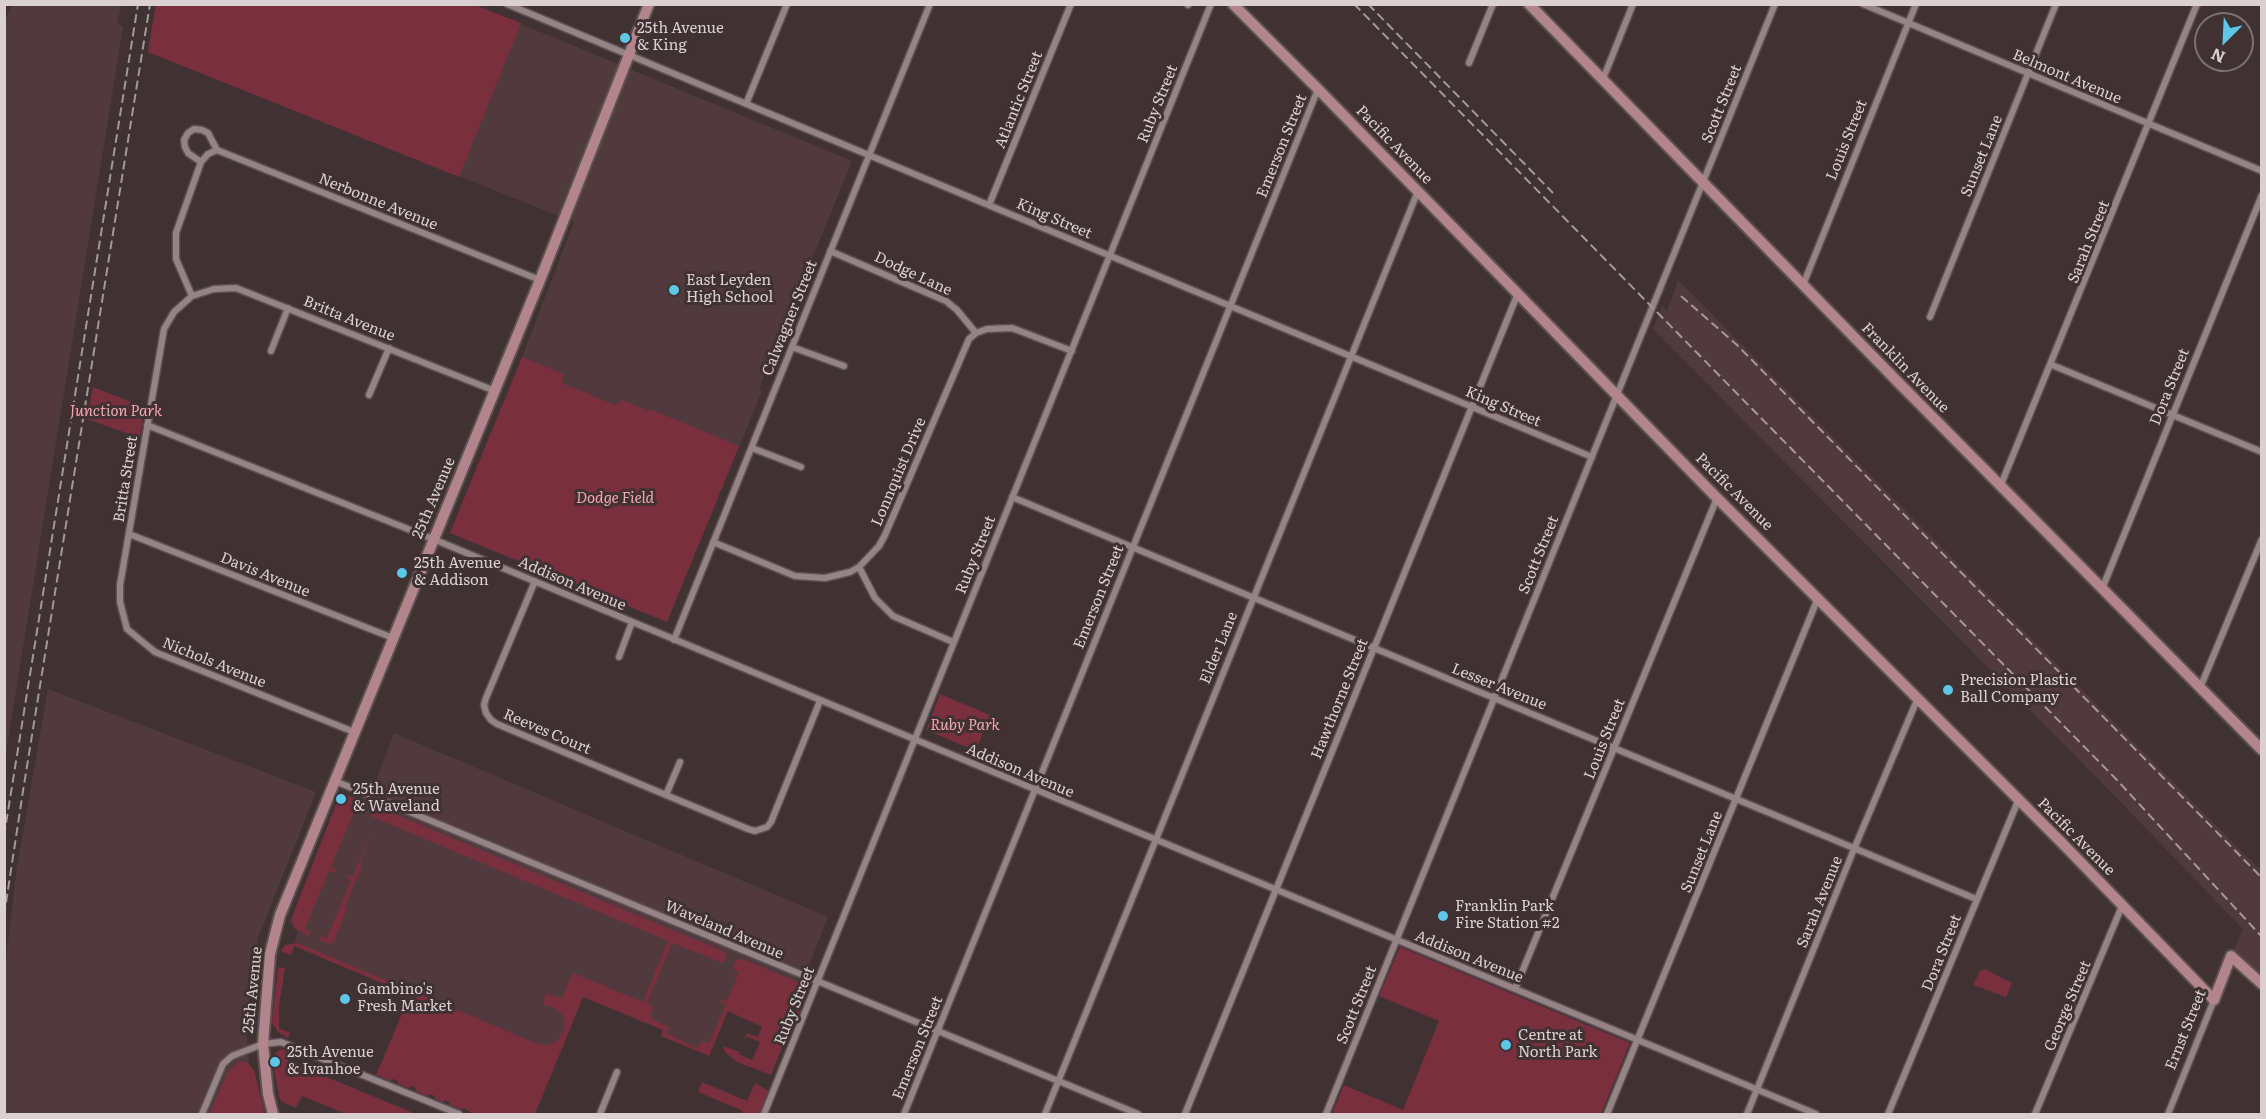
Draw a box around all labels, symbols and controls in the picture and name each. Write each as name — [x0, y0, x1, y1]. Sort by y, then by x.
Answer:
north arrow — [2194, 12, 2254, 72]
place label: 25th Avenue & King — [637, 20, 724, 55]
marker: 25th Avenue & King — [618, 31, 632, 45]
text: N — [2206, 43, 2229, 70]
street label: Belmont Avenue — [2010, 46, 2124, 108]
street label: Atlantic Street — [991, 49, 1047, 151]
street label: Ruby Street — [1134, 62, 1182, 146]
street label: Scott Street — [1698, 62, 1746, 146]
street label: Emerson Street — [1253, 92, 1311, 200]
street label: Louis Street — [1823, 97, 1871, 183]
street label: Pacific Avenue — [1352, 102, 1436, 188]
street label: Sunset Lane — [1957, 112, 2007, 200]
street label: Nerbonne Avenue — [316, 170, 440, 234]
street label: King Street — [1013, 195, 1095, 243]
street label: Sarah Street — [2064, 198, 2114, 286]
street label: Dodge Lane — [871, 248, 955, 300]
street label: Calwagner Street — [759, 258, 821, 378]
place label: East Leyden High School — [686, 272, 773, 307]
marker: East Leyden High School — [667, 283, 681, 297]
street label: Britta Avenue — [301, 292, 397, 346]
street label: Franklin Avenue — [1857, 319, 1953, 417]
street label: Dora Street — [2146, 346, 2194, 428]
street label: King Street — [1462, 383, 1544, 431]
park label: Junction Park — [70, 403, 162, 421]
street label: Lonnquist Drive — [868, 415, 930, 529]
street label: Britta Street — [110, 434, 142, 524]
street label: Pacific Avenue — [1691, 449, 1777, 535]
street label: 25th Avenue — [409, 454, 459, 542]
park label: Dodge Field — [576, 490, 654, 508]
street label: Ruby Street — [952, 513, 1000, 597]
street label: Scott Street — [1515, 513, 1563, 597]
street label: Emerson Street — [1070, 543, 1128, 651]
street label: Davis Avenue — [217, 549, 313, 601]
street label: Addison Avenue — [515, 553, 629, 615]
place label: 25th Avenue & Addison — [414, 555, 501, 590]
marker: 25th Avenue & Addison — [395, 566, 409, 580]
street label: Elder Lane — [1196, 609, 1242, 687]
street label: Nichols Avenue — [159, 634, 269, 692]
street label: Hawthorne Street — [1308, 636, 1372, 762]
street label: Lesser Avenue — [1449, 660, 1549, 714]
place label: Precision Plastic Ball Company — [1960, 672, 2077, 707]
marker: Precision Plastic Ball Company — [1941, 683, 1955, 697]
street label: Louis Street — [1581, 696, 1629, 782]
street label: Reeves Court — [500, 705, 594, 759]
park label: Ruby Park — [930, 717, 1000, 735]
street label: Addison Avenue — [963, 740, 1077, 802]
place label: 25th Avenue & Waveland — [353, 781, 440, 816]
marker: 25th Avenue & Waveland — [334, 792, 348, 806]
street label: Pacific Avenue — [2033, 794, 2119, 880]
street label: Sunset Lane — [1677, 808, 1727, 896]
street label: Sarah Avenue — [1793, 853, 1847, 951]
street label: Waveland Avenue — [662, 897, 786, 963]
place label: Franklin Park Fire Station #2 — [1455, 898, 1560, 933]
marker: Franklin Park Fire Station #2 — [1436, 909, 1450, 923]
street label: Dora Street — [1918, 912, 1966, 994]
street label: Addison Avenue — [1412, 927, 1526, 987]
street label: 25th Avenue — [240, 946, 266, 1034]
street label: George Street — [2041, 958, 2095, 1054]
street label: Scott Street — [1333, 963, 1381, 1047]
street label: Ruby Street — [771, 964, 819, 1048]
place label: Gambino's Fresh Market — [357, 981, 452, 1016]
street label: Ernst Street — [2162, 987, 2210, 1073]
marker: Gambino's Fresh Market — [338, 992, 352, 1006]
street label: Emerson Street — [889, 994, 947, 1102]
place label: Centre at North Park — [1518, 1027, 1597, 1062]
marker: Centre at North Park — [1499, 1038, 1513, 1052]
place label: 25th Avenue & Ivanhoe — [287, 1044, 374, 1079]
marker: 25th Avenue & Ivanhoe — [268, 1055, 282, 1069]

